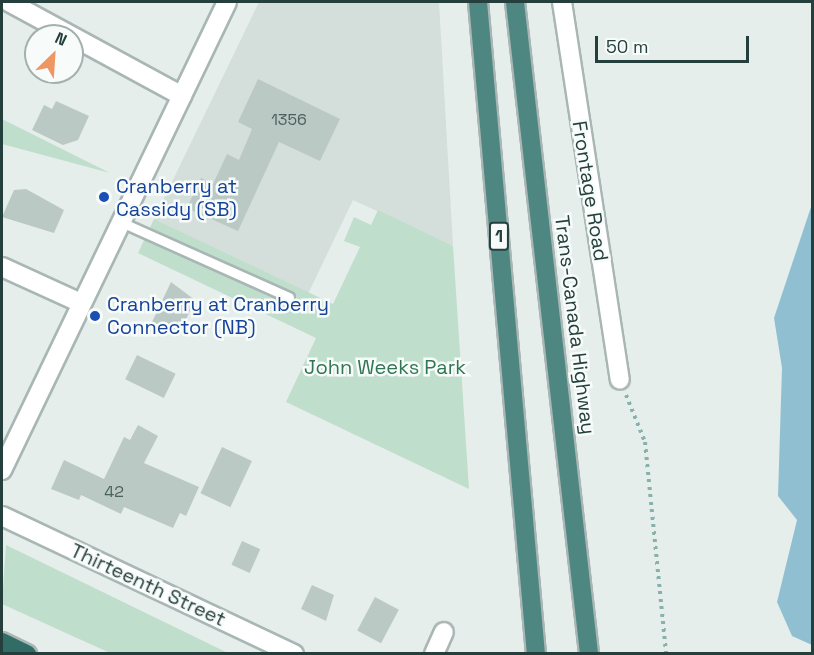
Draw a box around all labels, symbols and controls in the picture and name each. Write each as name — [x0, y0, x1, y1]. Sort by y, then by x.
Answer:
north arrow — [24, 24, 84, 84]
scale bar — [598, 24, 752, 62]
text: N — [52, 27, 70, 51]
text: 50 m — [606, 35, 648, 58]
house number: 1356 — [271, 110, 307, 130]
street label: Frontage Road — [567, 119, 613, 263]
place label: Cranberry at Cassidy (SB) — [116, 174, 237, 221]
marker: Cranberry at Cassidy (SB) — [97, 190, 111, 204]
street label: Trans-Canada Highway — [550, 214, 600, 436]
road number: 1 — [488, 221, 510, 251]
place label: Cranberry at Cranberry Connector (NB) — [107, 292, 329, 339]
marker: Cranberry at Cranberry Connector (NB) — [88, 309, 102, 323]
park label: John Weeks Park — [304, 355, 466, 379]
house number: 42 — [104, 482, 124, 502]
street label: Thirteenth Street — [66, 538, 230, 632]

